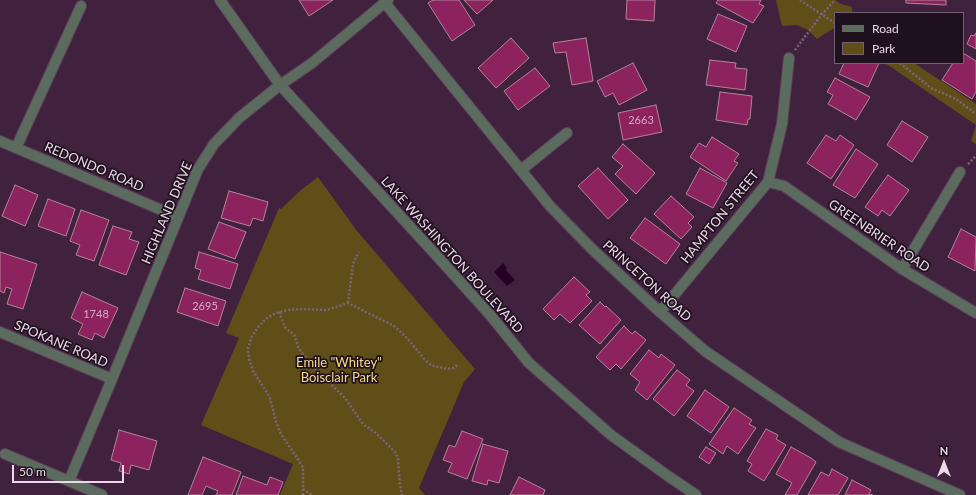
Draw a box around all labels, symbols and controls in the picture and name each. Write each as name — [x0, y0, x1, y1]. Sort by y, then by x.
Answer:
legend — [834, 12, 964, 64]
text: Road — [872, 21, 899, 36]
text: Park — [872, 41, 895, 56]
house number: 2663 — [628, 113, 654, 127]
street label: REDONDO ROAD — [42, 139, 146, 195]
street label: HIGHLAND DRIVE — [138, 160, 196, 266]
street label: HAMPTON STREET — [678, 167, 762, 267]
street label: LAKE WASHINGTON BOULEVARD — [378, 174, 526, 336]
street label: GREENBRIER ROAD — [825, 196, 933, 276]
street label: PRINCETON ROAD — [600, 237, 694, 325]
house number: 2695 — [192, 299, 218, 313]
house number: 1748 — [83, 307, 109, 321]
street label: SPOKANE ROAD — [12, 317, 110, 371]
park label: Emile "Whitey" Boisclair Park — [296, 355, 382, 386]
north arrow — [924, 443, 964, 483]
text: N — [940, 444, 948, 457]
scale bar — [14, 457, 126, 483]
text: 50 m — [19, 464, 46, 479]

